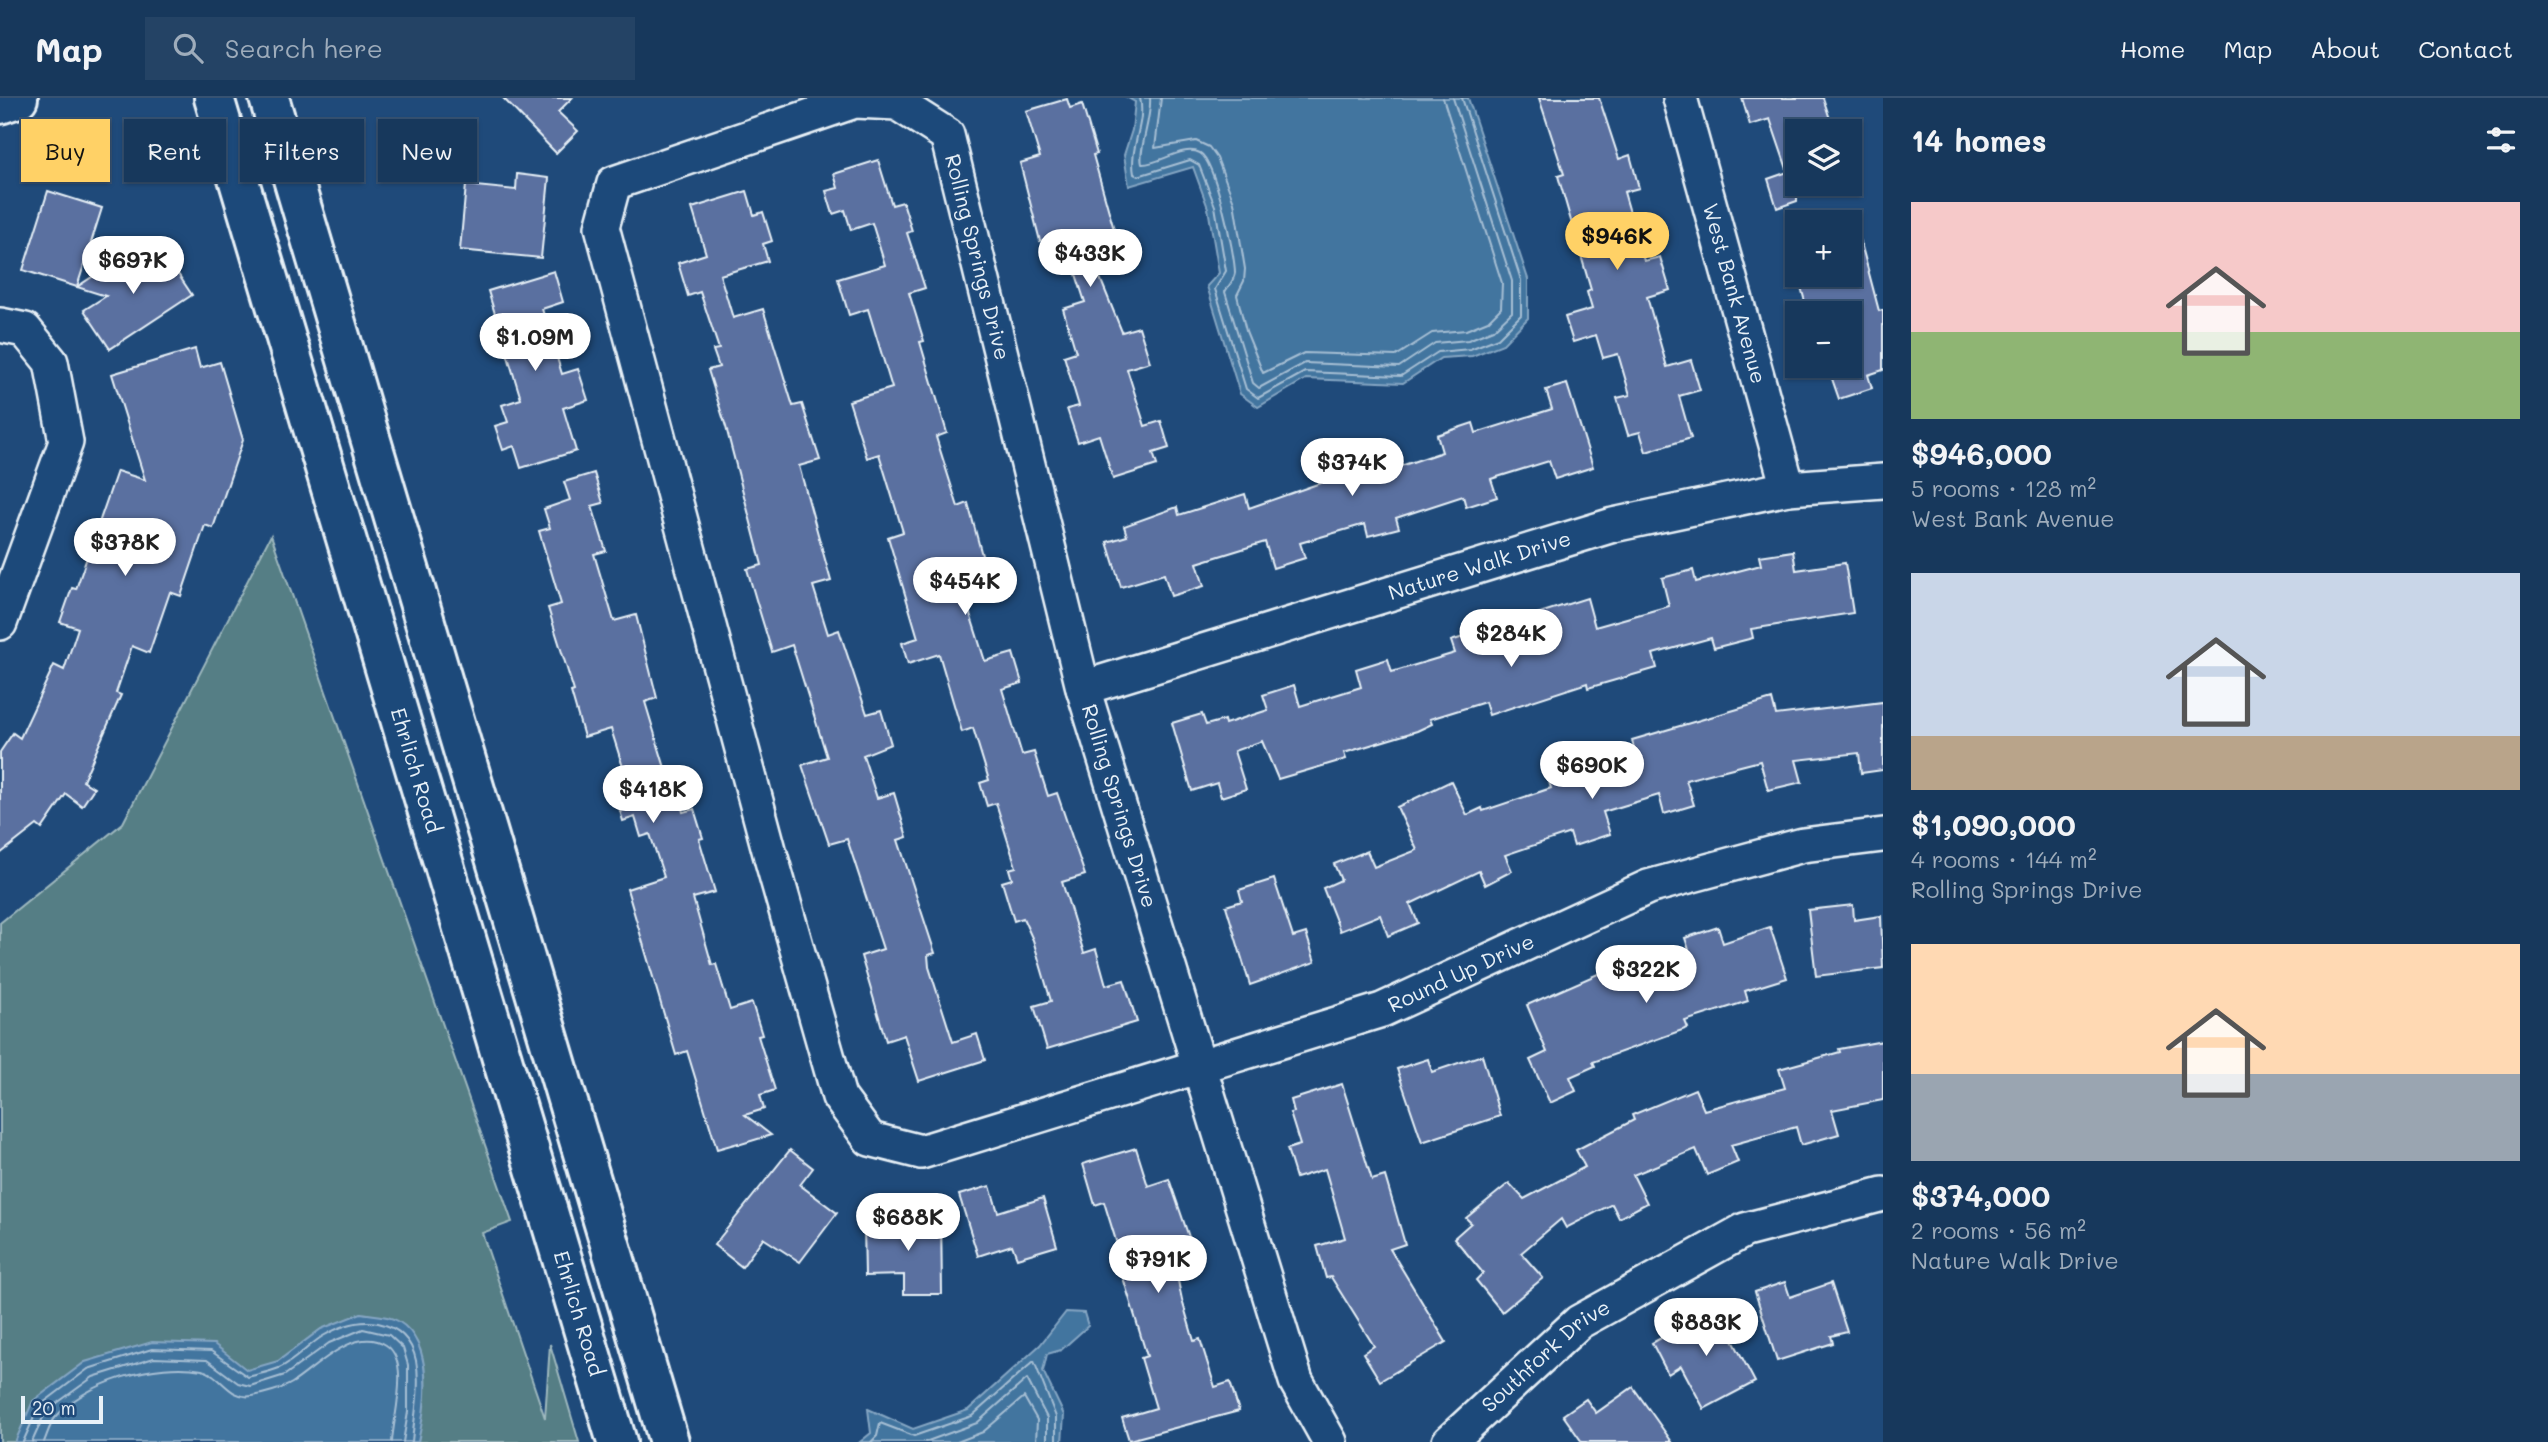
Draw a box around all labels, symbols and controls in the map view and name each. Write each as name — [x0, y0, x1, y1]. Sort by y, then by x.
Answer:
search box — [145, 17, 635, 80]
text: Map — [35, 27, 103, 70]
icon: search — [169, 29, 207, 67]
text: Search here — [225, 31, 383, 65]
text: Home — [2120, 33, 2185, 64]
text: Map — [2223, 33, 2272, 64]
text: About — [2310, 33, 2380, 64]
text: Contact — [2418, 33, 2513, 64]
chip: Buy — [21, 119, 110, 182]
chip: Rent — [124, 119, 226, 182]
chip: Filters — [240, 119, 364, 182]
chip: New — [378, 119, 477, 182]
map controls — [1785, 119, 1862, 378]
button: layers — [1785, 119, 1862, 196]
text: 14 homes — [1911, 120, 2047, 160]
icon: filters — [2482, 121, 2520, 159]
street label: Rolling Springs Drive — [940, 151, 1017, 362]
street label: West Bank Avenue — [1698, 200, 1773, 386]
button: + — [1785, 210, 1862, 287]
pin: $946K — [1568, 212, 1666, 272]
text: $946K — [1581, 220, 1653, 250]
pin: $433K — [1041, 230, 1139, 289]
pin: $697K — [84, 236, 182, 296]
text: $433K — [1054, 237, 1126, 267]
text: $697K — [98, 244, 168, 274]
icon: home — [2153, 248, 2279, 374]
button: − — [1785, 301, 1862, 378]
pin: $1.09M — [478, 314, 592, 373]
text: $1.09M — [496, 321, 574, 351]
text: $946,000 — [1911, 433, 2052, 473]
pin: $374K — [1303, 438, 1401, 498]
text: $374K — [1317, 446, 1387, 476]
text: 5 rooms · 128 m² — [1911, 473, 2096, 503]
text: West Bank Avenue — [1911, 503, 2115, 533]
pin: $378K — [76, 518, 174, 578]
street label: Nature Walk Drive — [1385, 524, 1574, 605]
text: $378K — [90, 526, 160, 556]
pin: $454K — [916, 558, 1014, 617]
text: $454K — [929, 565, 1001, 595]
pin: $284K — [1462, 610, 1560, 669]
text: $284K — [1475, 617, 1547, 647]
icon: home — [2153, 619, 2279, 745]
street label: Rolling Springs Drive — [1077, 701, 1164, 911]
street label: Ehrlich Road — [386, 704, 449, 836]
pin: $690K — [1543, 742, 1641, 801]
text: $690K — [1556, 749, 1628, 779]
pin: $418K — [604, 766, 702, 825]
text: $418K — [619, 773, 687, 803]
text: $1,090,000 — [1911, 804, 2076, 844]
text: 4 rooms · 144 m² — [1911, 844, 2097, 874]
text: Rolling Springs Drive — [1911, 874, 2143, 904]
street label: Round Up Drive — [1383, 927, 1538, 1018]
pin: $322K — [1597, 946, 1695, 1005]
text: $322K — [1612, 953, 1680, 983]
icon: home — [2153, 990, 2279, 1116]
text: $374,000 — [1911, 1175, 2050, 1215]
pin: $688K — [859, 1194, 957, 1253]
text: $688K — [872, 1201, 944, 1231]
text: 2 rooms · 56 m² — [1911, 1215, 2086, 1245]
pin: $791K — [1109, 1236, 1207, 1295]
text: $791K — [1125, 1243, 1191, 1273]
text: Nature Walk Drive — [1911, 1245, 2119, 1275]
street label: Ehrlich Road — [548, 1247, 611, 1379]
street label: Southfork Drive — [1475, 1292, 1614, 1417]
pin: $883K — [1657, 1298, 1755, 1358]
text: $883K — [1670, 1306, 1742, 1336]
scale bar — [21, 1393, 103, 1425]
text: 20 m — [32, 1395, 76, 1420]

